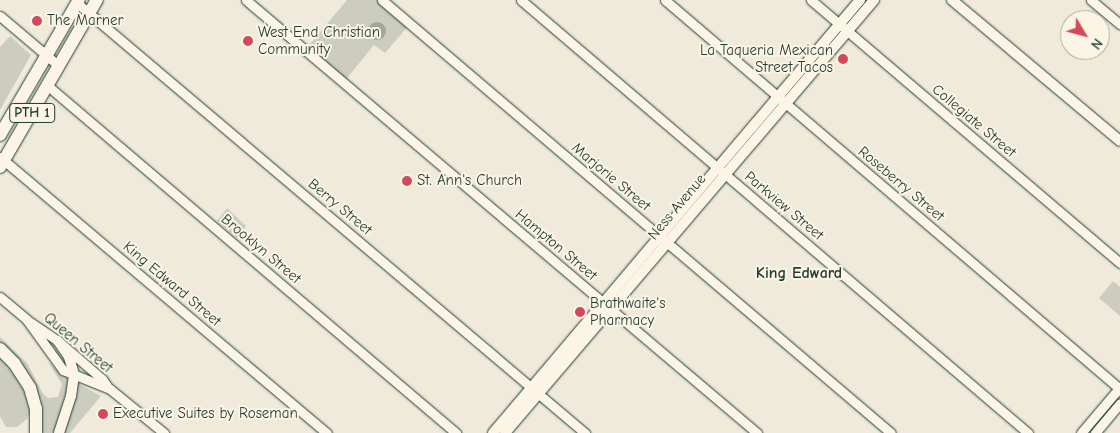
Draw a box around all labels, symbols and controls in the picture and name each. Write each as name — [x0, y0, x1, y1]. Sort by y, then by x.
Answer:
north arrow — [1060, 10, 1110, 60]
place label: The Marner — [47, 12, 123, 30]
marker: The Marner — [31, 15, 43, 27]
place label: West End Christian Community — [258, 23, 380, 58]
marker: West End Christian Community — [242, 35, 254, 47]
text: N — [1087, 35, 1106, 52]
place label: La Taqueria Mexican Street Tacos — [700, 41, 833, 76]
marker: La Taqueria Mexican Street Tacos — [837, 53, 849, 65]
street label: Collegiate Street — [928, 81, 1020, 161]
road number: PTH 1 — [8, 102, 56, 125]
street label: Marjorie Street — [568, 139, 654, 215]
street label: Roseberry Street — [854, 143, 948, 225]
street label: Parkview Street — [741, 168, 827, 244]
street label: Ness Avenue — [644, 170, 710, 244]
place label: St. Ann's Church — [417, 172, 522, 190]
street label: Berry Street — [304, 175, 376, 239]
marker: St. Ann's Church — [401, 175, 413, 187]
street label: Hampton Street — [511, 205, 601, 285]
street label: Brooklyn Street — [217, 210, 305, 288]
street label: King Edward Street — [119, 238, 225, 330]
district label: King Edward — [756, 263, 842, 283]
place label: Brathwaite's Pharmacy — [590, 294, 665, 329]
marker: Brathwaite's Pharmacy — [574, 306, 586, 318]
street label: Queen Street — [40, 309, 116, 377]
place label: Executive Suites by Roseman — [113, 405, 298, 423]
marker: Executive Suites by Roseman — [97, 408, 109, 420]

